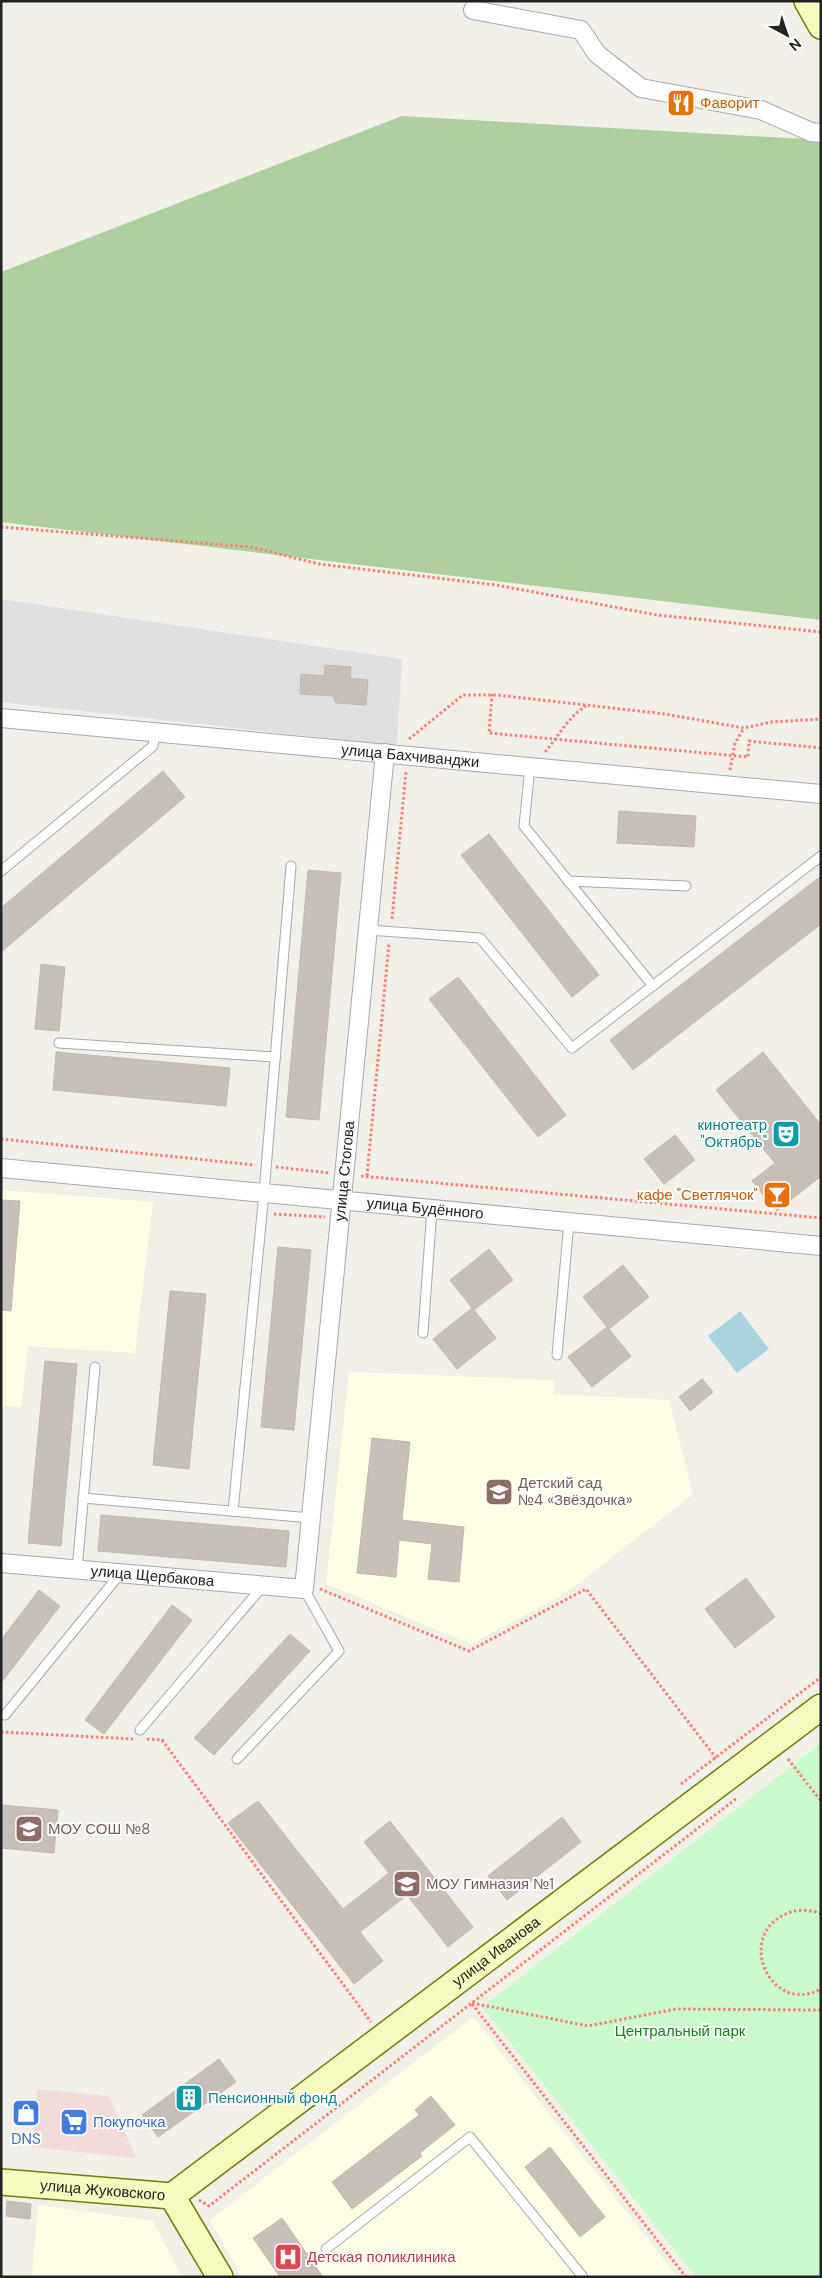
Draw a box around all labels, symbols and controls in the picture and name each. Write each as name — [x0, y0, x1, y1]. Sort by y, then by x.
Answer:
north arrow — [762, 10, 812, 60]
text: N — [786, 35, 805, 55]
restaurant icon: Фаворит — [666, 88, 696, 118]
place label: Фаворит — [700, 93, 760, 113]
street label: улица Бахчиванджи — [340, 740, 480, 772]
place label: кинотеатр "Октябрь" — [697, 1115, 767, 1152]
street label: улица Стогова — [330, 1119, 359, 1222]
theatre icon: кинотеатр "Октябрь" — [771, 1119, 801, 1149]
bar icon: кафе "Светлячок" — [762, 1180, 792, 1210]
place label: кафе "Светлячок" — [637, 1185, 758, 1205]
street label: улица Будённого — [366, 1193, 484, 1224]
place label: Детский сад №4 «Звёздочка» — [518, 1473, 633, 1510]
school or university icon: Детский сад №4 «Звёздочка» — [484, 1477, 514, 1507]
street label: улица Щербакова — [90, 1561, 216, 1591]
school or university icon: МОУ СОШ №8 — [14, 1814, 44, 1844]
place label: МОУ СОШ №8 — [48, 1819, 150, 1839]
school or university icon: МОУ Гимназия №1 — [392, 1869, 422, 1899]
place label: МОУ Гимназия №1 — [426, 1874, 554, 1894]
street label: улица Иванова — [448, 1912, 545, 1991]
park label: Центральный парк — [615, 2021, 746, 2041]
building icon: Пенсионный фонд — [174, 2083, 204, 2113]
place label: Пенсионный фонд — [208, 2088, 337, 2108]
shop icon: DNS — [11, 2098, 41, 2128]
supermarket icon: Покупочка — [59, 2107, 89, 2137]
place label: Покупочка — [93, 2112, 166, 2132]
place label: DNS — [11, 2129, 41, 2149]
street label: улица Жуковского — [39, 2175, 166, 2205]
hospital icon: Детская поликлиника — [273, 2242, 303, 2272]
place label: Детская поликлиника — [307, 2247, 456, 2267]

